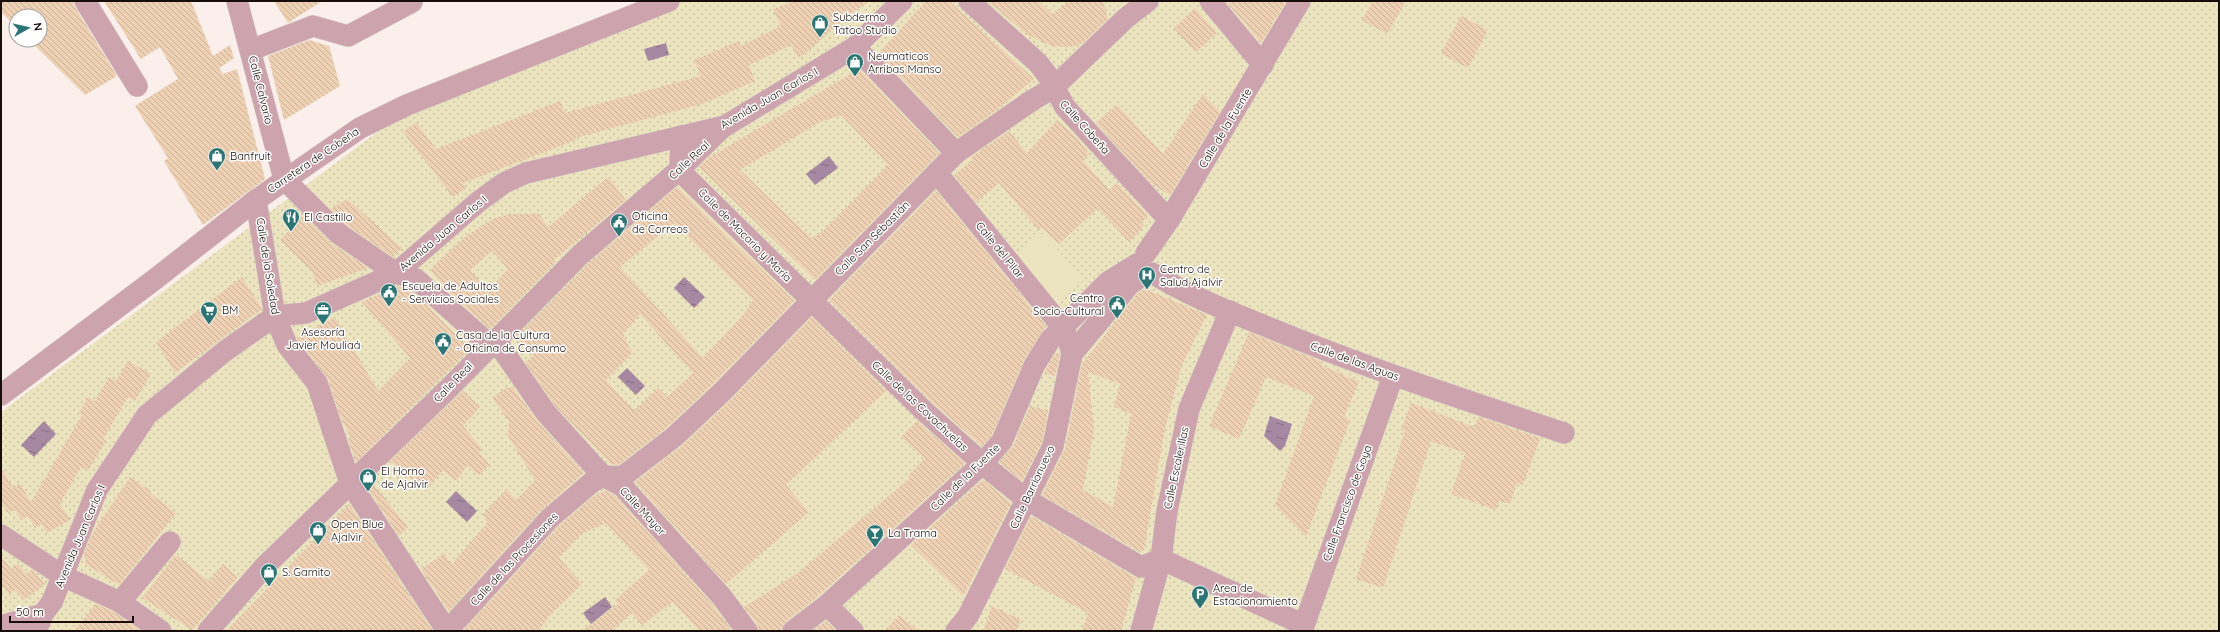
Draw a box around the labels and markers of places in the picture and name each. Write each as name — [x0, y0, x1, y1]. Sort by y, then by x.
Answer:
place label: Subdermo Tatoo Studio — [833, 10, 897, 37]
shop icon: Subdermo Tatoo Studio — [810, 13, 830, 38]
place label: Neumaticos Arribas Manso — [868, 49, 942, 76]
shop icon: Neumaticos Arribas Manso — [845, 52, 865, 77]
shop icon: Banfruit — [207, 146, 227, 171]
place label: Banfruit — [230, 149, 271, 163]
restaurant icon: El Castillo — [281, 207, 301, 232]
place label: Oficina de Correos — [632, 209, 688, 236]
place label: El Castillo — [304, 210, 353, 224]
public building icon: Oficina de Correos — [609, 212, 629, 237]
place label: Centro de Salud Ajalvir — [1160, 262, 1223, 289]
hospital icon: Centro de Salud Ajalvir — [1137, 265, 1157, 290]
place label: Escuela de Adultos - Servicios Sociales — [402, 279, 499, 306]
public building icon: Escuela de Adultos - Servicios Sociales — [379, 282, 399, 307]
place label: Centro Socio-Cultural — [1033, 291, 1104, 318]
public building icon: Centro Socio-Cultural — [1107, 294, 1127, 319]
supermarket icon: BM — [199, 300, 219, 325]
office icon: Asesoría Javier Mouliaá — [313, 300, 333, 325]
place label: BM — [222, 303, 238, 317]
place label: Asesoría Javier Mouliaá — [286, 325, 360, 352]
place label: Casa de la Cultura - Oficina de Consumo — [456, 328, 567, 355]
public building icon: Casa de la Cultura - Oficina de Consumo — [433, 331, 453, 356]
place label: El Horno de Ajalvir — [381, 464, 429, 491]
shop icon: El Horno de Ajalvir — [358, 467, 378, 492]
place label: Open Blue Ajalvir — [331, 517, 384, 544]
shop icon: Open Blue Ajalvir — [308, 520, 328, 545]
bar icon: La Trama — [865, 523, 885, 548]
place label: La Trama — [888, 526, 937, 540]
shop icon: S. Gamito — [259, 562, 279, 587]
place label: S. Gamito — [282, 565, 331, 579]
place label: Area de Estacionamiento — [1213, 581, 1298, 608]
parking icon: Area de Estacionamiento — [1190, 584, 1210, 609]

